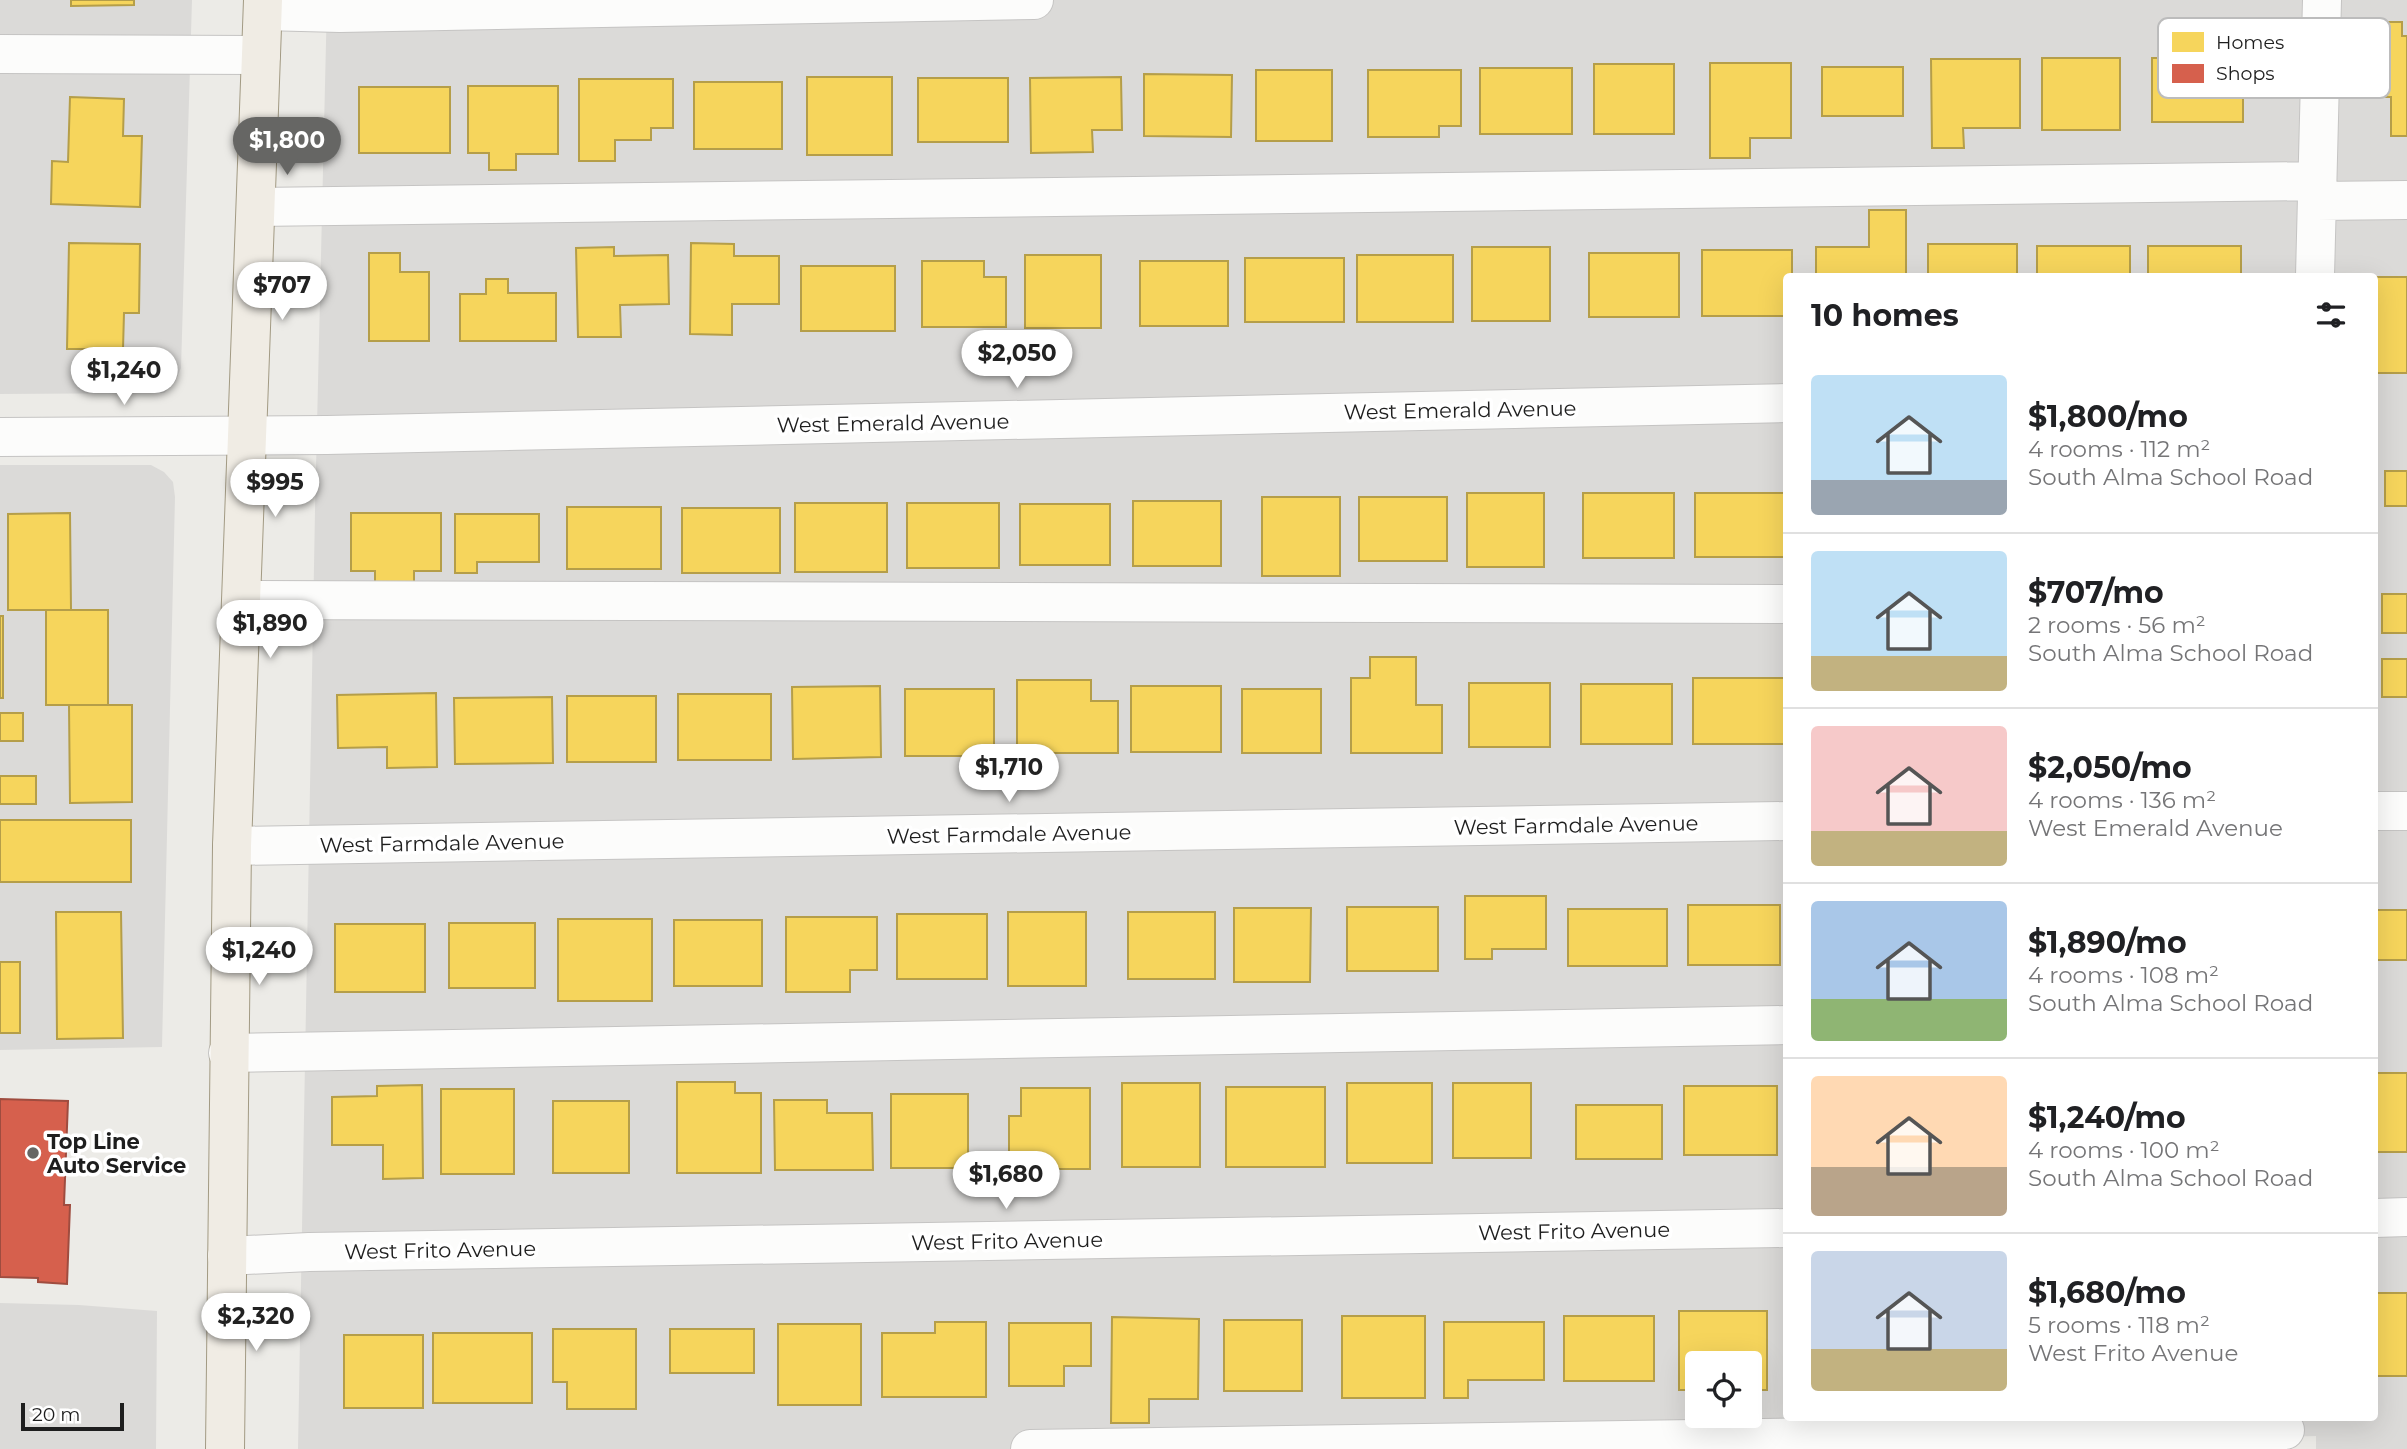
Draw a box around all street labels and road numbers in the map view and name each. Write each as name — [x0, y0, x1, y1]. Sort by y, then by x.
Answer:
street label: West Emerald Avenue — [1343, 395, 1577, 425]
street label: West Emerald Avenue — [776, 408, 1010, 438]
street label: West Farmdale Avenue — [1453, 810, 1699, 840]
street label: West Farmdale Avenue — [886, 819, 1132, 849]
street label: West Farmdale Avenue — [319, 828, 565, 858]
street label: West Frito Avenue — [1478, 1217, 1670, 1245]
street label: West Frito Avenue — [911, 1227, 1103, 1255]
street label: West Frito Avenue — [344, 1236, 536, 1264]

